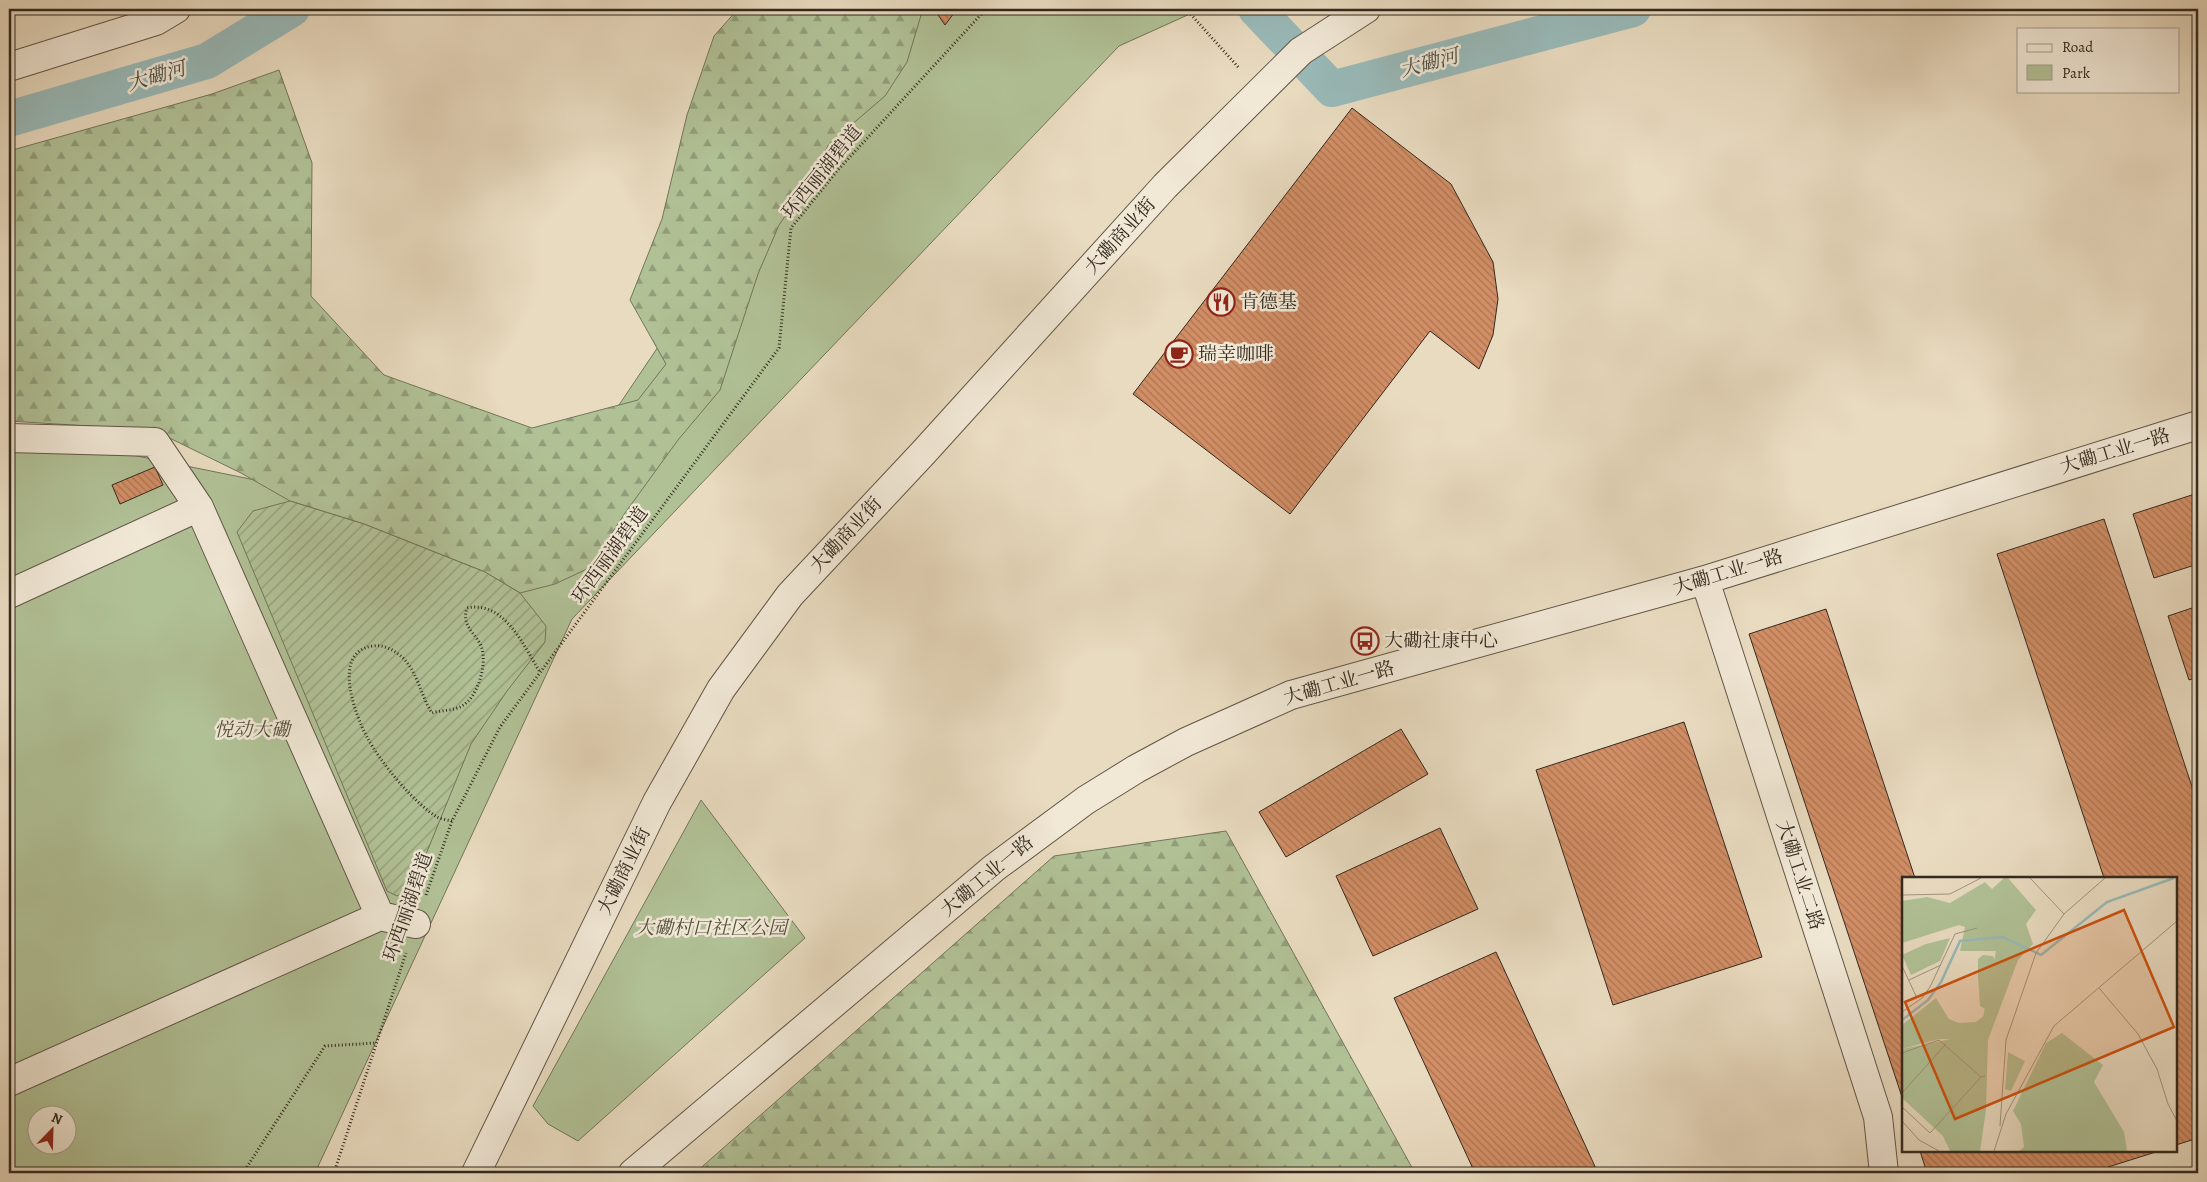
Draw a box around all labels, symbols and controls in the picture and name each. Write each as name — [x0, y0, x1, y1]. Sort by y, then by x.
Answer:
legend — [2017, 28, 2180, 92]
text: Road — [2062, 37, 2094, 57]
water label: 大磡河 — [1397, 41, 1464, 84]
water label: 大磡河 — [123, 54, 191, 97]
text: Park — [2062, 63, 2091, 83]
street label: 环西丽湖碧道 — [776, 120, 868, 224]
street label: 大磡商业街 — [1079, 192, 1161, 280]
restaurant icon: 肯德基 — [1206, 287, 1236, 317]
place label: 肯德基 — [1240, 289, 1297, 315]
cafe icon: 瑞幸咖啡 — [1164, 339, 1194, 369]
place label: 瑞幸咖啡 — [1198, 341, 1274, 367]
street label: 大磡工业一路 — [2057, 422, 2173, 480]
street label: 大磡商业街 — [804, 491, 888, 579]
street label: 环西丽湖碧道 — [566, 501, 654, 609]
street label: 大磡工业一路 — [1670, 543, 1786, 601]
bus stop icon: 大磡社康中心 — [1350, 626, 1380, 656]
place label: 大磡社康中心 — [1384, 628, 1498, 654]
street label: 大磡工业一路 — [1281, 655, 1397, 711]
park label: 悦动大磡 — [214, 717, 293, 743]
street label: 大磡工业二路 — [1770, 817, 1830, 933]
street label: 大磡商业街 — [591, 823, 657, 919]
street label: 大磡工业一路 — [935, 829, 1039, 923]
street label: 环西丽湖碧道 — [377, 849, 439, 965]
inset map — [1902, 877, 2177, 1152]
park label: 大磡村口社区公园 — [635, 915, 790, 941]
north arrow — [28, 1104, 78, 1154]
text: N — [48, 1108, 65, 1129]

